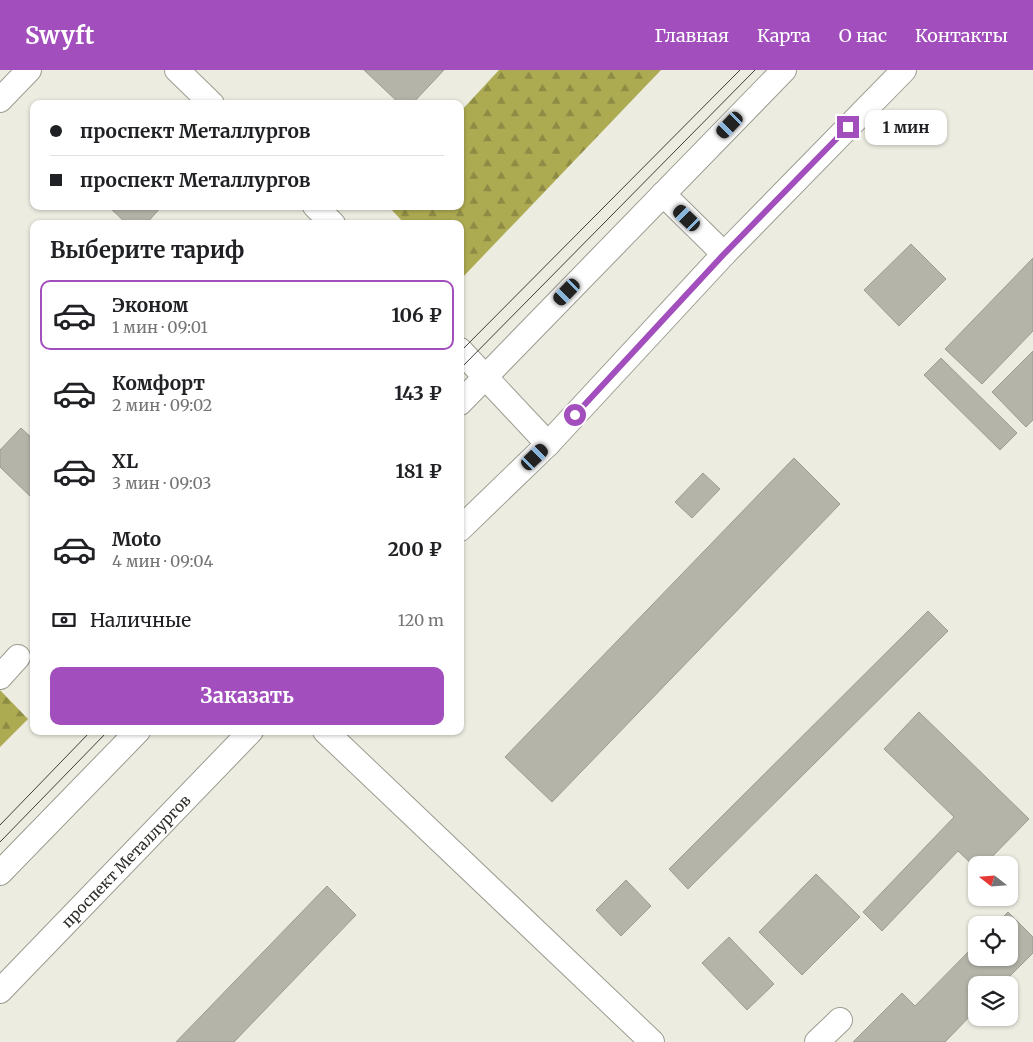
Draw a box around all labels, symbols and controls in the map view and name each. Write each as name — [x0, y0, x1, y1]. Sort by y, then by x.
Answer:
text: Swyft — [25, 20, 94, 51]
text: Главная — [654, 24, 729, 47]
text: Карта — [757, 24, 811, 47]
text: О нас — [839, 24, 887, 47]
text: Контакты — [915, 24, 1008, 47]
car — [714, 109, 745, 141]
callout: 1 мин — [866, 110, 948, 144]
route end — [837, 116, 859, 138]
text: 1 мин — [882, 117, 930, 137]
text: проспект Металлургов — [80, 119, 310, 143]
text: проспект Металлургов — [80, 168, 310, 192]
car — [670, 202, 703, 234]
text: Выберите тариф — [50, 236, 244, 264]
car — [551, 276, 582, 308]
icon: car — [52, 293, 97, 338]
text: Эконом — [112, 293, 188, 317]
text: 106 ₽ — [392, 303, 442, 327]
text: 1 мин · 09:01 — [112, 317, 208, 337]
icon: car — [52, 371, 97, 416]
text: Комфорт — [112, 371, 205, 395]
text: 143 ₽ — [394, 381, 442, 405]
text: 2 мин · 09:02 — [112, 395, 212, 415]
route start — [564, 404, 586, 426]
car — [518, 441, 551, 473]
icon: car — [52, 449, 97, 494]
text: XL — [112, 449, 138, 473]
text: 181 ₽ — [396, 459, 442, 483]
text: 3 мин · 09:03 — [112, 473, 211, 493]
icon: car — [52, 527, 97, 572]
text: Moto — [112, 527, 161, 551]
text: 200 ₽ — [388, 537, 442, 561]
text: 4 мин · 09:04 — [112, 551, 213, 571]
icon: cash — [50, 606, 78, 634]
text: Наличные — [90, 608, 191, 632]
text: 120 m — [398, 610, 444, 630]
button: Заказать — [50, 667, 444, 725]
street label: проспект Металлургов — [57, 790, 194, 931]
north arrow — [968, 856, 1018, 906]
map controls — [968, 856, 1018, 1026]
button: locate — [968, 916, 1018, 966]
button: layers — [968, 976, 1018, 1026]

